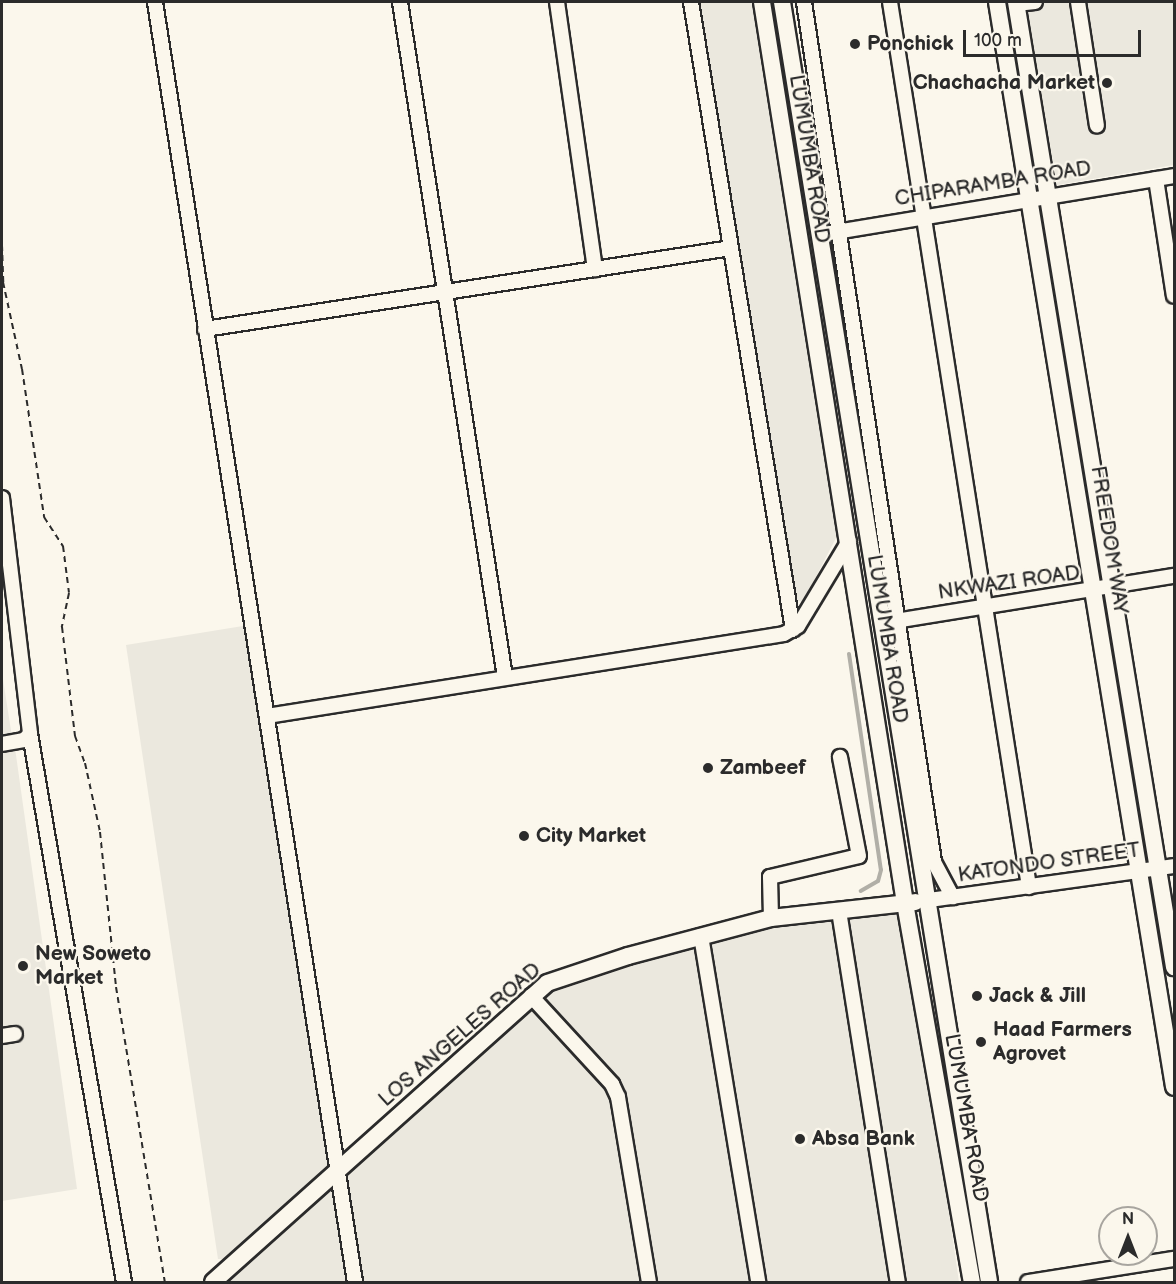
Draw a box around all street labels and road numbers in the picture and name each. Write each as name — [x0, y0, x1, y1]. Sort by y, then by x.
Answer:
street label: LUMUMBA ROAD — [783, 73, 835, 245]
street label: CHIPARAMBA ROAD — [893, 156, 1093, 212]
street label: FREEDOM WAY — [1085, 464, 1133, 616]
street label: LUMUMBA ROAD — [861, 553, 913, 725]
street label: NKWAZI ROAD — [936, 561, 1082, 605]
street label: KATONDO STREET — [956, 838, 1142, 888]
street label: LOS ANGELES ROAD — [374, 958, 546, 1112]
street label: LUMUMBA ROAD — [939, 1032, 993, 1204]

